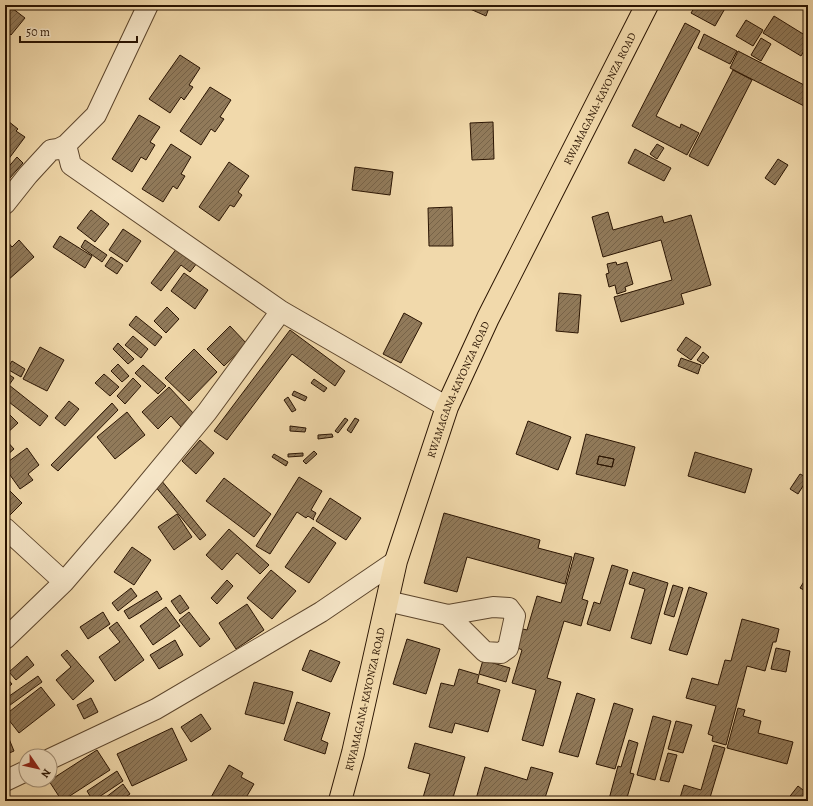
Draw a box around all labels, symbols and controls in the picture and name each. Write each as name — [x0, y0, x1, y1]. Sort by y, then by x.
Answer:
scale bar — [20, 18, 137, 44]
text: 50 m — [26, 24, 50, 40]
street label: RWAMAGANA-KAYONZA ROAD — [560, 29, 640, 167]
street label: RWAMAGANA-KAYONZA ROAD — [423, 319, 493, 460]
street label: RWAMAGANA-KAYONZA ROAD — [341, 626, 388, 772]
north arrow — [18, 748, 58, 788]
text: N — [37, 766, 54, 781]

